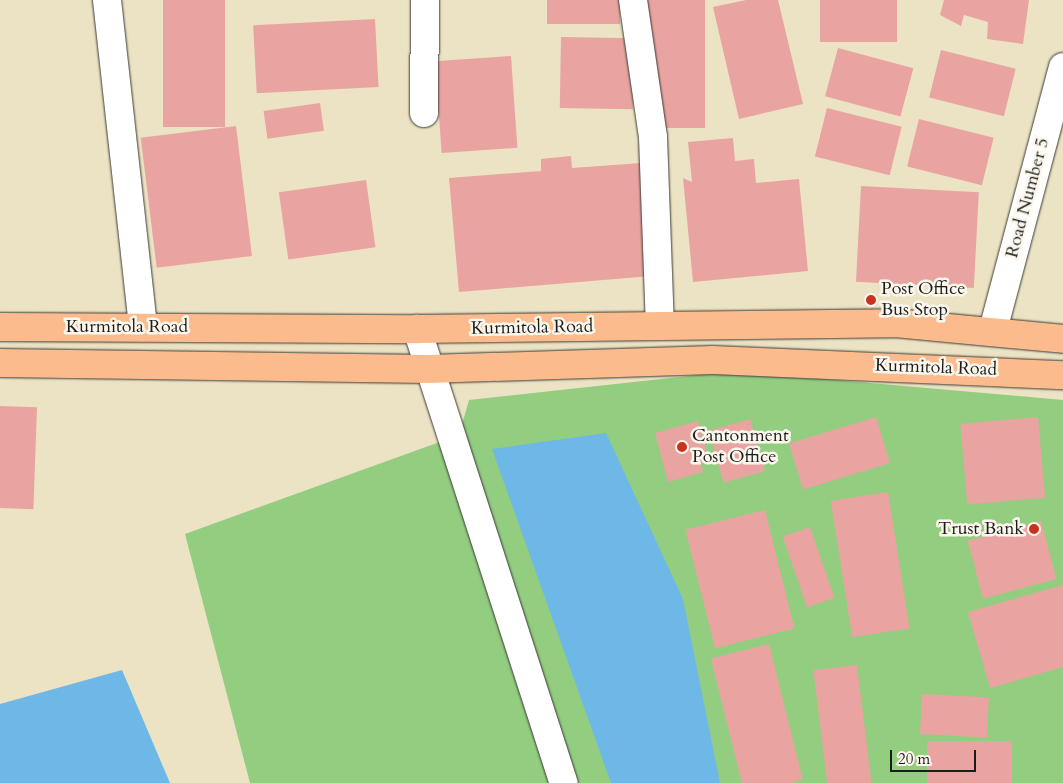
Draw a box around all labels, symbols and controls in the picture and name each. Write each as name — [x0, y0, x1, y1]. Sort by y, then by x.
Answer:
street label: Road Number 5 — [1002, 136, 1054, 260]
place label: Post Office Bus Stop — [881, 279, 965, 322]
marker: Post Office Bus Stop — [865, 294, 877, 306]
street label: Kurmitola Road — [66, 316, 188, 338]
street label: Kurmitola Road — [471, 316, 593, 340]
street label: Kurmitola Road — [875, 355, 997, 381]
place label: Cantonment Post Office — [692, 426, 789, 468]
marker: Cantonment Post Office — [676, 441, 688, 453]
place label: Trust Bank — [938, 518, 1024, 540]
marker: Trust Bank — [1028, 523, 1040, 535]
scale bar — [893, 740, 979, 772]
text: 20 m — [898, 749, 930, 769]

